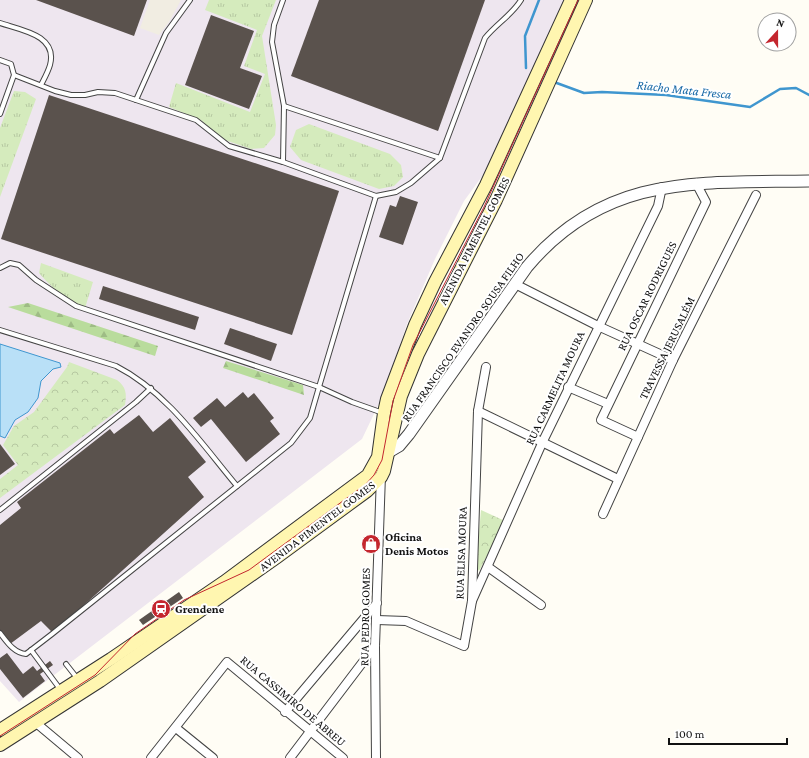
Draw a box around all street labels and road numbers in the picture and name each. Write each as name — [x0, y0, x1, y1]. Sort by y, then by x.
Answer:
street label: AVENIDA PIMENTEL GOMES — [436, 174, 513, 307]
street label: RUA OSCAR RODRIGUES — [614, 239, 680, 353]
street label: RUA FRANCISCO EVANDRO SOUSA FILHO — [399, 250, 527, 424]
street label: TRAVESSA JERUSALÉM — [636, 294, 698, 402]
street label: RUA CARMELITA MOURA — [522, 329, 588, 447]
street label: AVENIDA PIMENTEL GOMES — [256, 478, 378, 574]
street label: RUA ELISA MOURA — [452, 506, 470, 600]
street label: RUA PEDRO GOMES — [357, 567, 373, 666]
street label: RUA CASSIMIRO DE ABREU — [237, 653, 349, 749]

